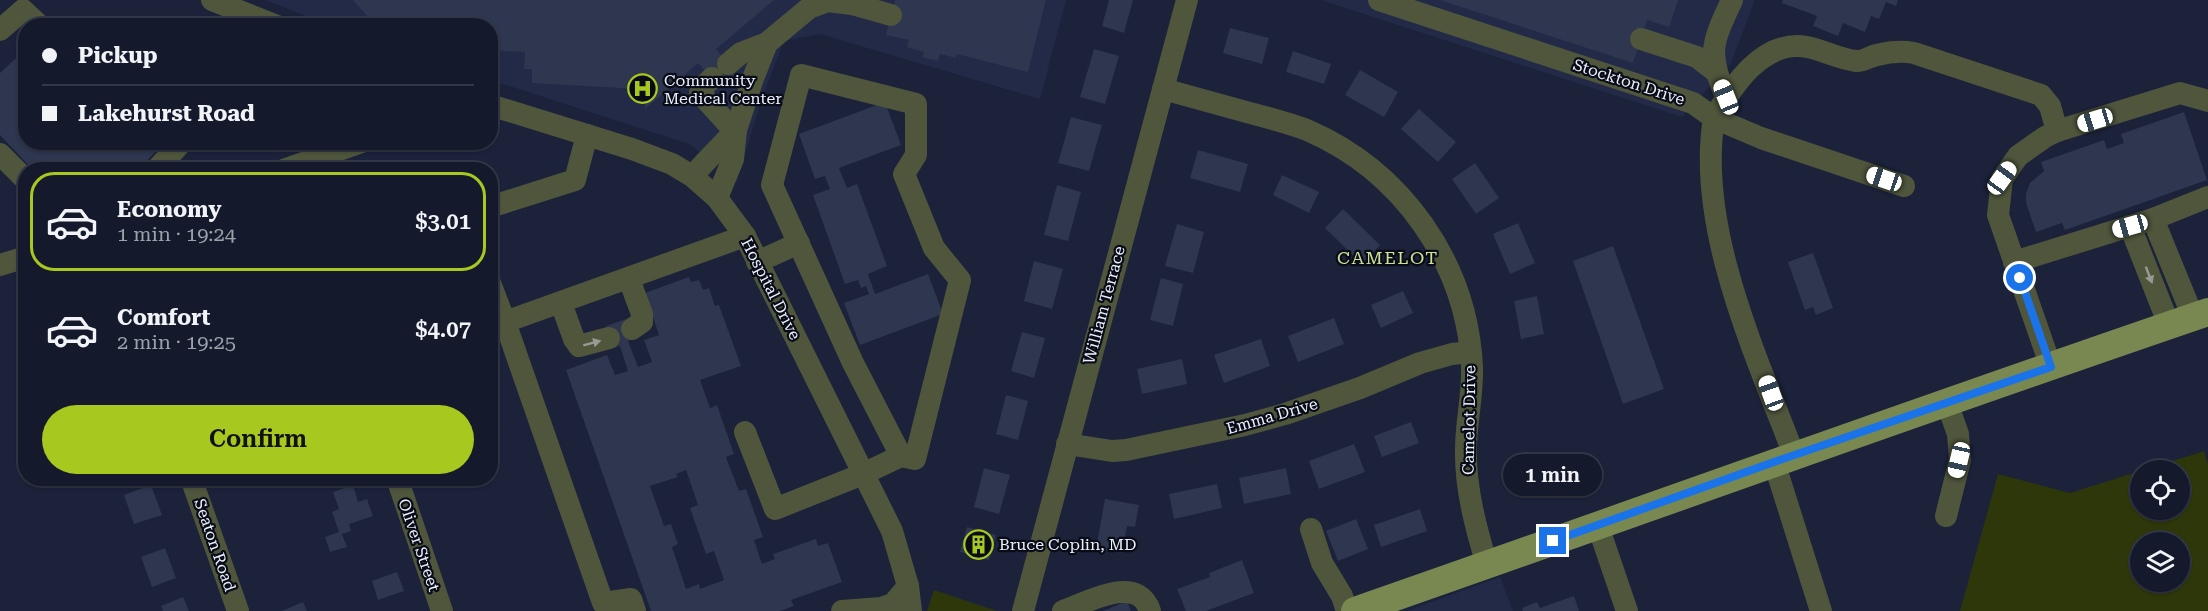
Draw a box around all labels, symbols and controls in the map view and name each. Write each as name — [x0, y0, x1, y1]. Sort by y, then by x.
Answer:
text: Pickup — [78, 43, 158, 68]
street label: Stockton Drive — [1571, 55, 1687, 109]
place label: Community Medical Center — [664, 71, 782, 108]
hospital icon: Community Medical Center — [627, 73, 659, 105]
car — [1711, 77, 1741, 117]
text: Lakehurst Road — [78, 101, 255, 126]
car — [2075, 106, 2115, 134]
car — [1984, 158, 2020, 198]
car — [1864, 165, 1904, 193]
icon: car — [45, 195, 99, 249]
text: Economy — [117, 197, 221, 222]
text: $3.01 — [415, 209, 471, 234]
car — [2110, 212, 2150, 240]
text: 1 min · 19:24 — [117, 222, 236, 246]
street label: Hospital Drive — [737, 235, 805, 343]
street label: William Terrace — [1079, 244, 1129, 366]
district label: CAMELOT — [1337, 247, 1439, 268]
route start — [2006, 264, 2033, 291]
one-way arrow — [2144, 267, 2154, 285]
icon: car — [45, 303, 99, 357]
text: Comfort — [117, 305, 210, 330]
text: $4.07 — [415, 317, 471, 342]
text: 2 min · 19:25 — [117, 330, 236, 354]
one-way arrow — [583, 337, 601, 347]
street label: Camelot Drive — [1459, 365, 1479, 475]
car — [1756, 373, 1786, 413]
street label: Emma Drive — [1224, 394, 1320, 438]
button: Confirm — [42, 405, 474, 474]
car — [1946, 440, 1972, 480]
callout: 1 min — [1504, 454, 1602, 496]
map controls — [2130, 460, 2190, 592]
button: locate — [2130, 460, 2190, 520]
text: 1 min — [1525, 463, 1580, 487]
street label: Seaton Road — [190, 496, 240, 594]
street label: Oliver Street — [394, 496, 444, 594]
route end — [1539, 527, 1566, 554]
building icon: Bruce Coplin, MD — [962, 528, 994, 560]
button: layers — [2130, 532, 2190, 592]
place label: Bruce Coplin, MD — [999, 535, 1136, 554]

